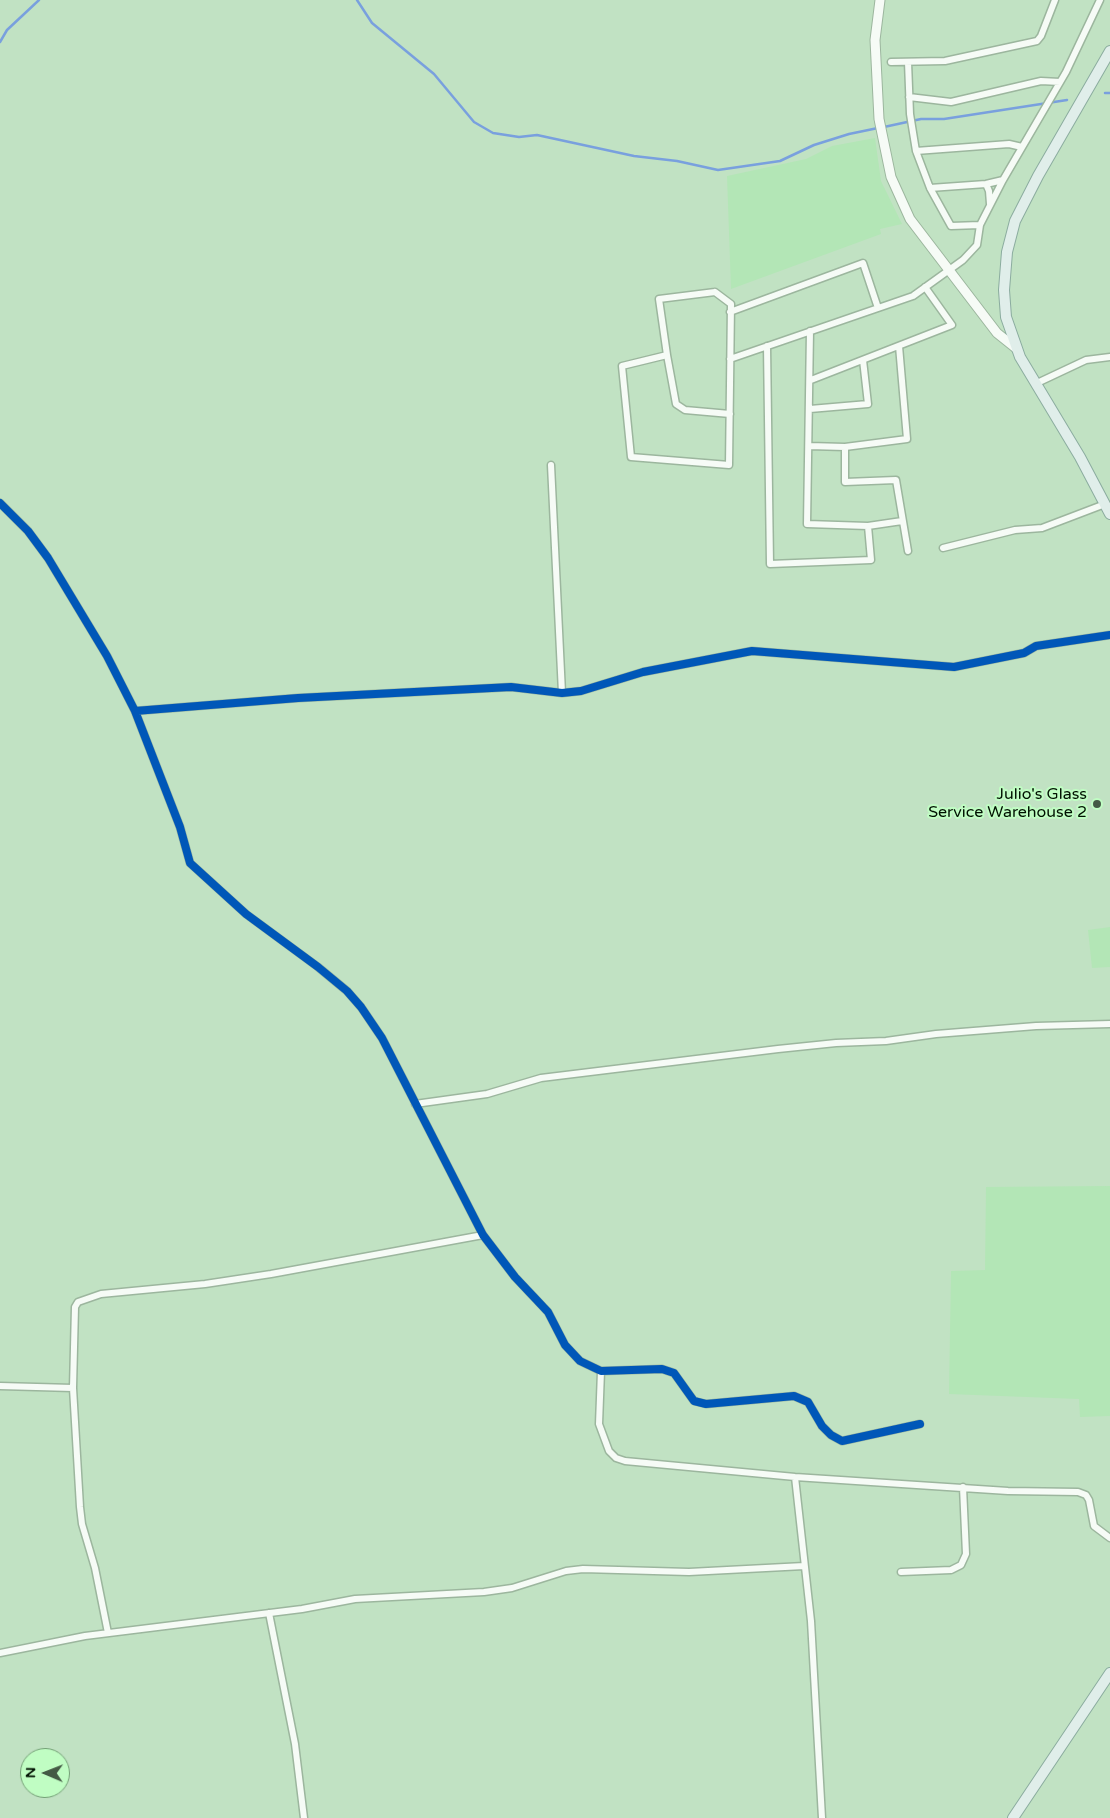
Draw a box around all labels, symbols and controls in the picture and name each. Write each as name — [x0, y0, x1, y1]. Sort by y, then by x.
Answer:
place label: Julio's Glass Service Warehouse 2 — [928, 785, 1087, 823]
marker: Julio's Glass Service Warehouse 2 — [1091, 798, 1103, 810]
north arrow — [20, 1748, 70, 1798]
text: N — [22, 1767, 39, 1779]

